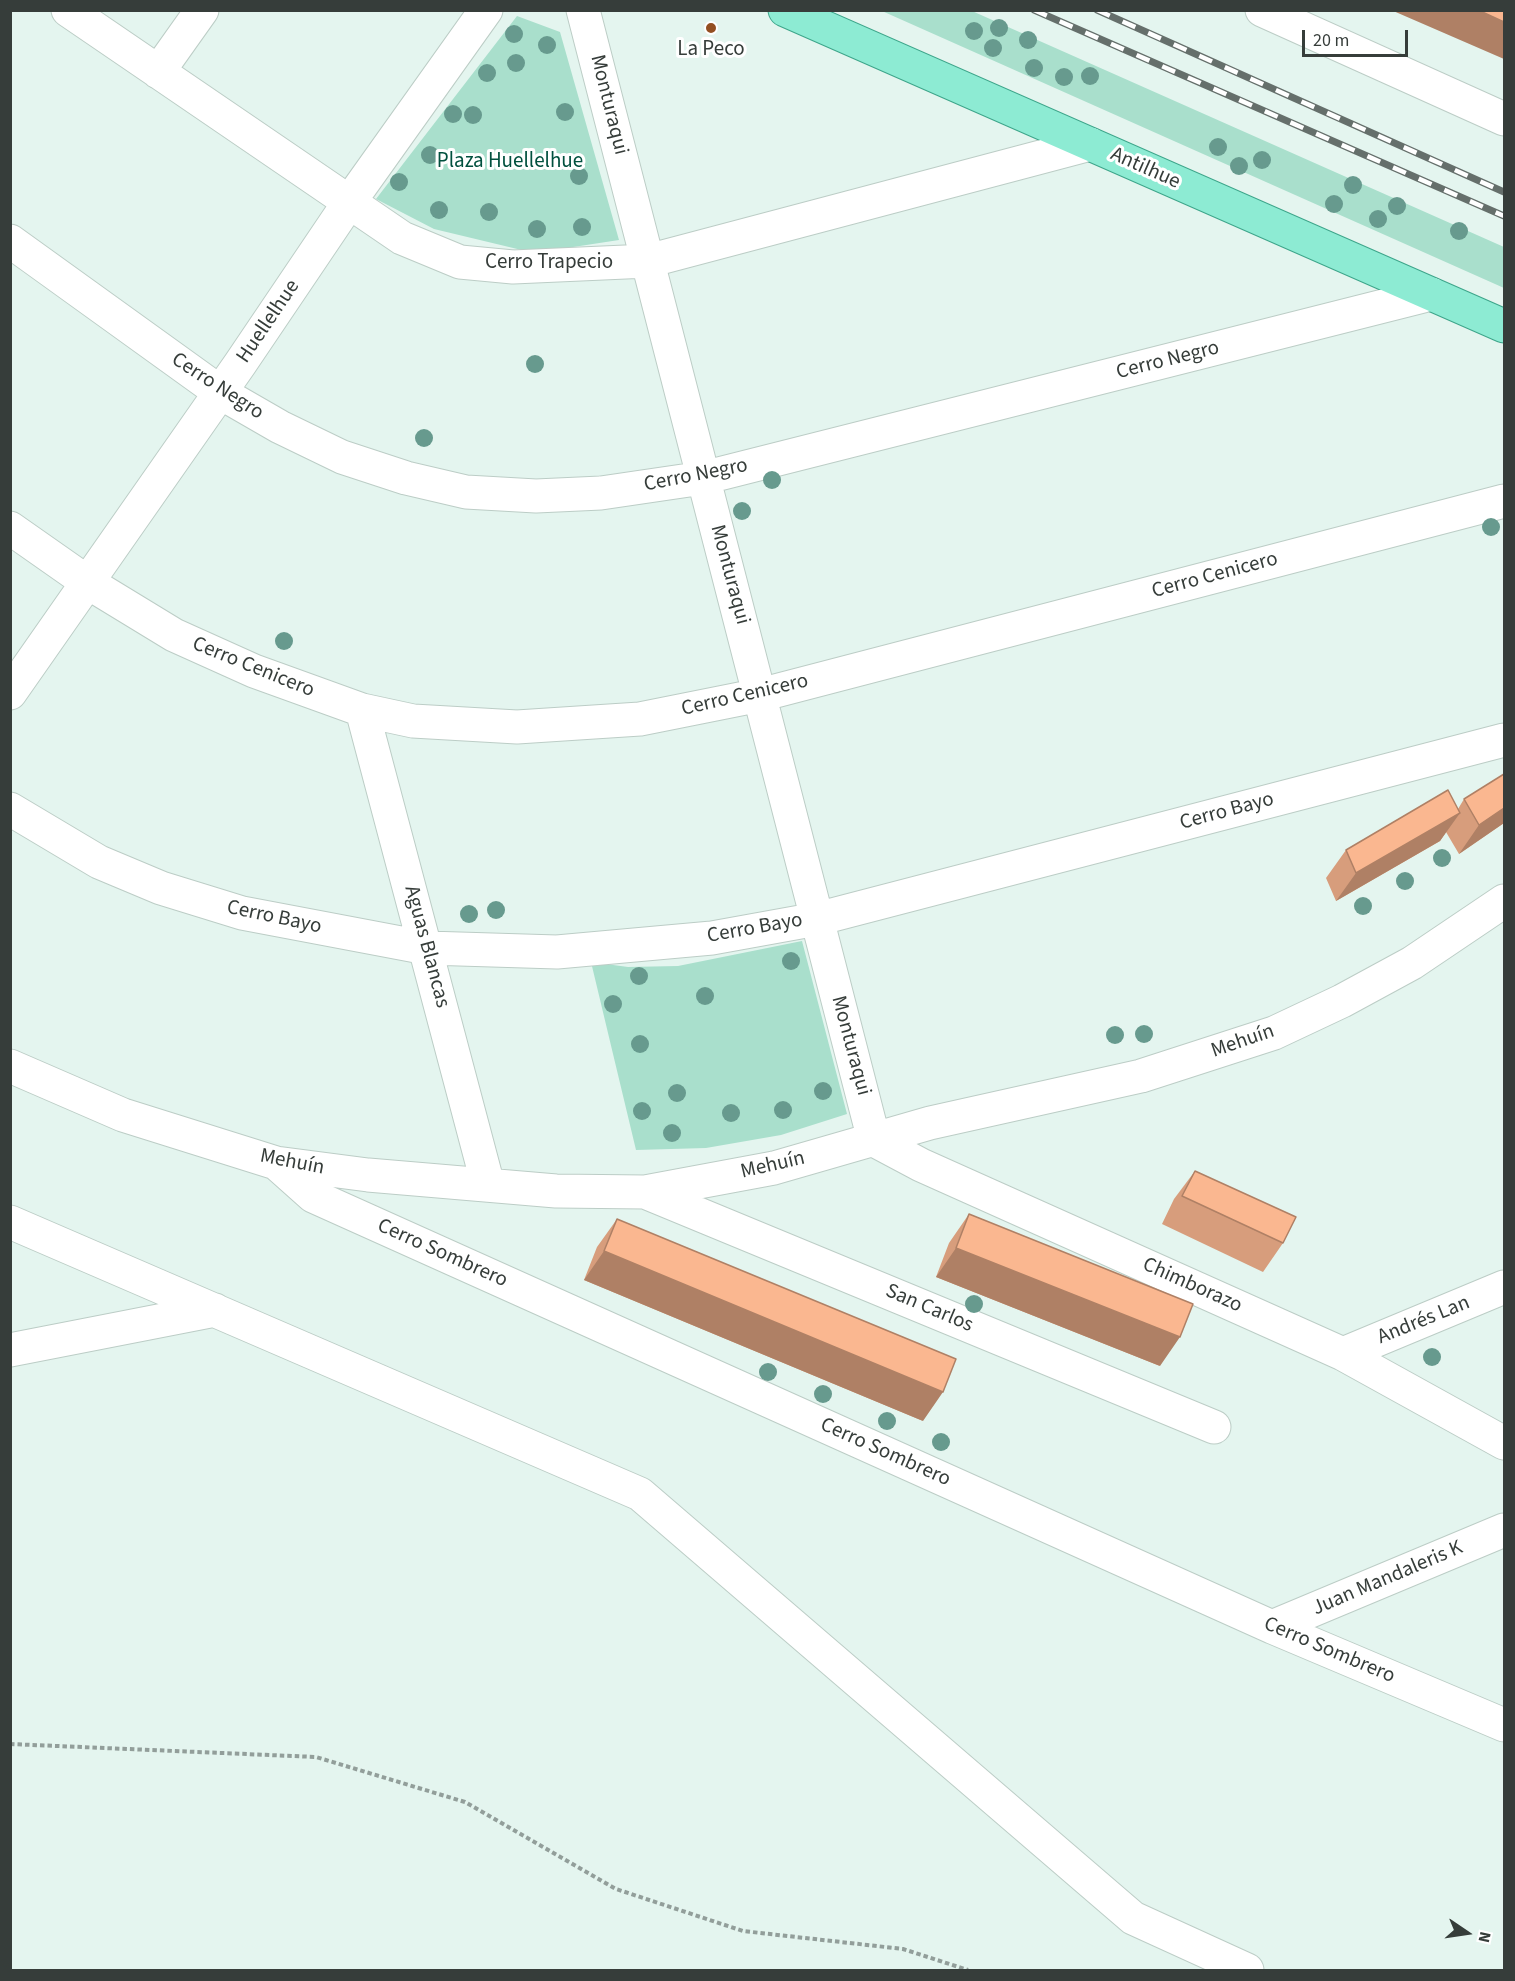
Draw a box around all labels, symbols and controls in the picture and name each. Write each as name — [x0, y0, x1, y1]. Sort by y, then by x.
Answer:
scale bar — [1305, 18, 1412, 56]
marker: La Peco — [704, 21, 718, 35]
text: 20 m — [1313, 28, 1349, 53]
place label: La Peco — [677, 37, 745, 63]
street label: Monturaqui — [583, 52, 633, 158]
street label: Antilhue — [1106, 142, 1184, 196]
park label: Plaza Huellelhue — [437, 149, 583, 175]
street label: Cerro Trapecio — [485, 250, 613, 276]
street label: Huellelhue — [232, 275, 306, 369]
street label: Cerro Negro — [1114, 336, 1222, 386]
street label: Cerro Negro — [166, 348, 268, 426]
street label: Cerro Negro — [642, 454, 750, 498]
street label: Monturaqui — [704, 522, 754, 628]
street label: Cerro Cenicero — [1149, 547, 1281, 605]
street label: Cerro Cenicero — [188, 632, 318, 704]
street label: Cerro Cenicero — [679, 669, 811, 723]
street label: Cerro Bayo — [1177, 787, 1277, 837]
street label: Aguas Blancas — [398, 883, 454, 1011]
street label: Cerro Bayo — [224, 896, 324, 940]
street label: Cerro Bayo — [705, 908, 805, 950]
street label: Monturaqui — [825, 993, 875, 1099]
street label: Mehuín — [1208, 1019, 1278, 1065]
street label: Mehuín — [258, 1144, 326, 1182]
street label: Mehuín — [738, 1146, 808, 1186]
street label: Cerro Sombrero — [373, 1214, 511, 1294]
street label: Chimborazo — [1138, 1253, 1246, 1319]
street label: San Carlos — [881, 1279, 977, 1339]
street label: Andrés Lan — [1374, 1291, 1474, 1351]
street label: Cerro Sombrero — [816, 1413, 954, 1493]
street label: Juan Mandaleris K — [1309, 1536, 1467, 1622]
street label: Cerro Sombrero — [1260, 1612, 1398, 1690]
north arrow — [1437, 1903, 1497, 1963]
text: N — [1473, 1929, 1496, 1945]

